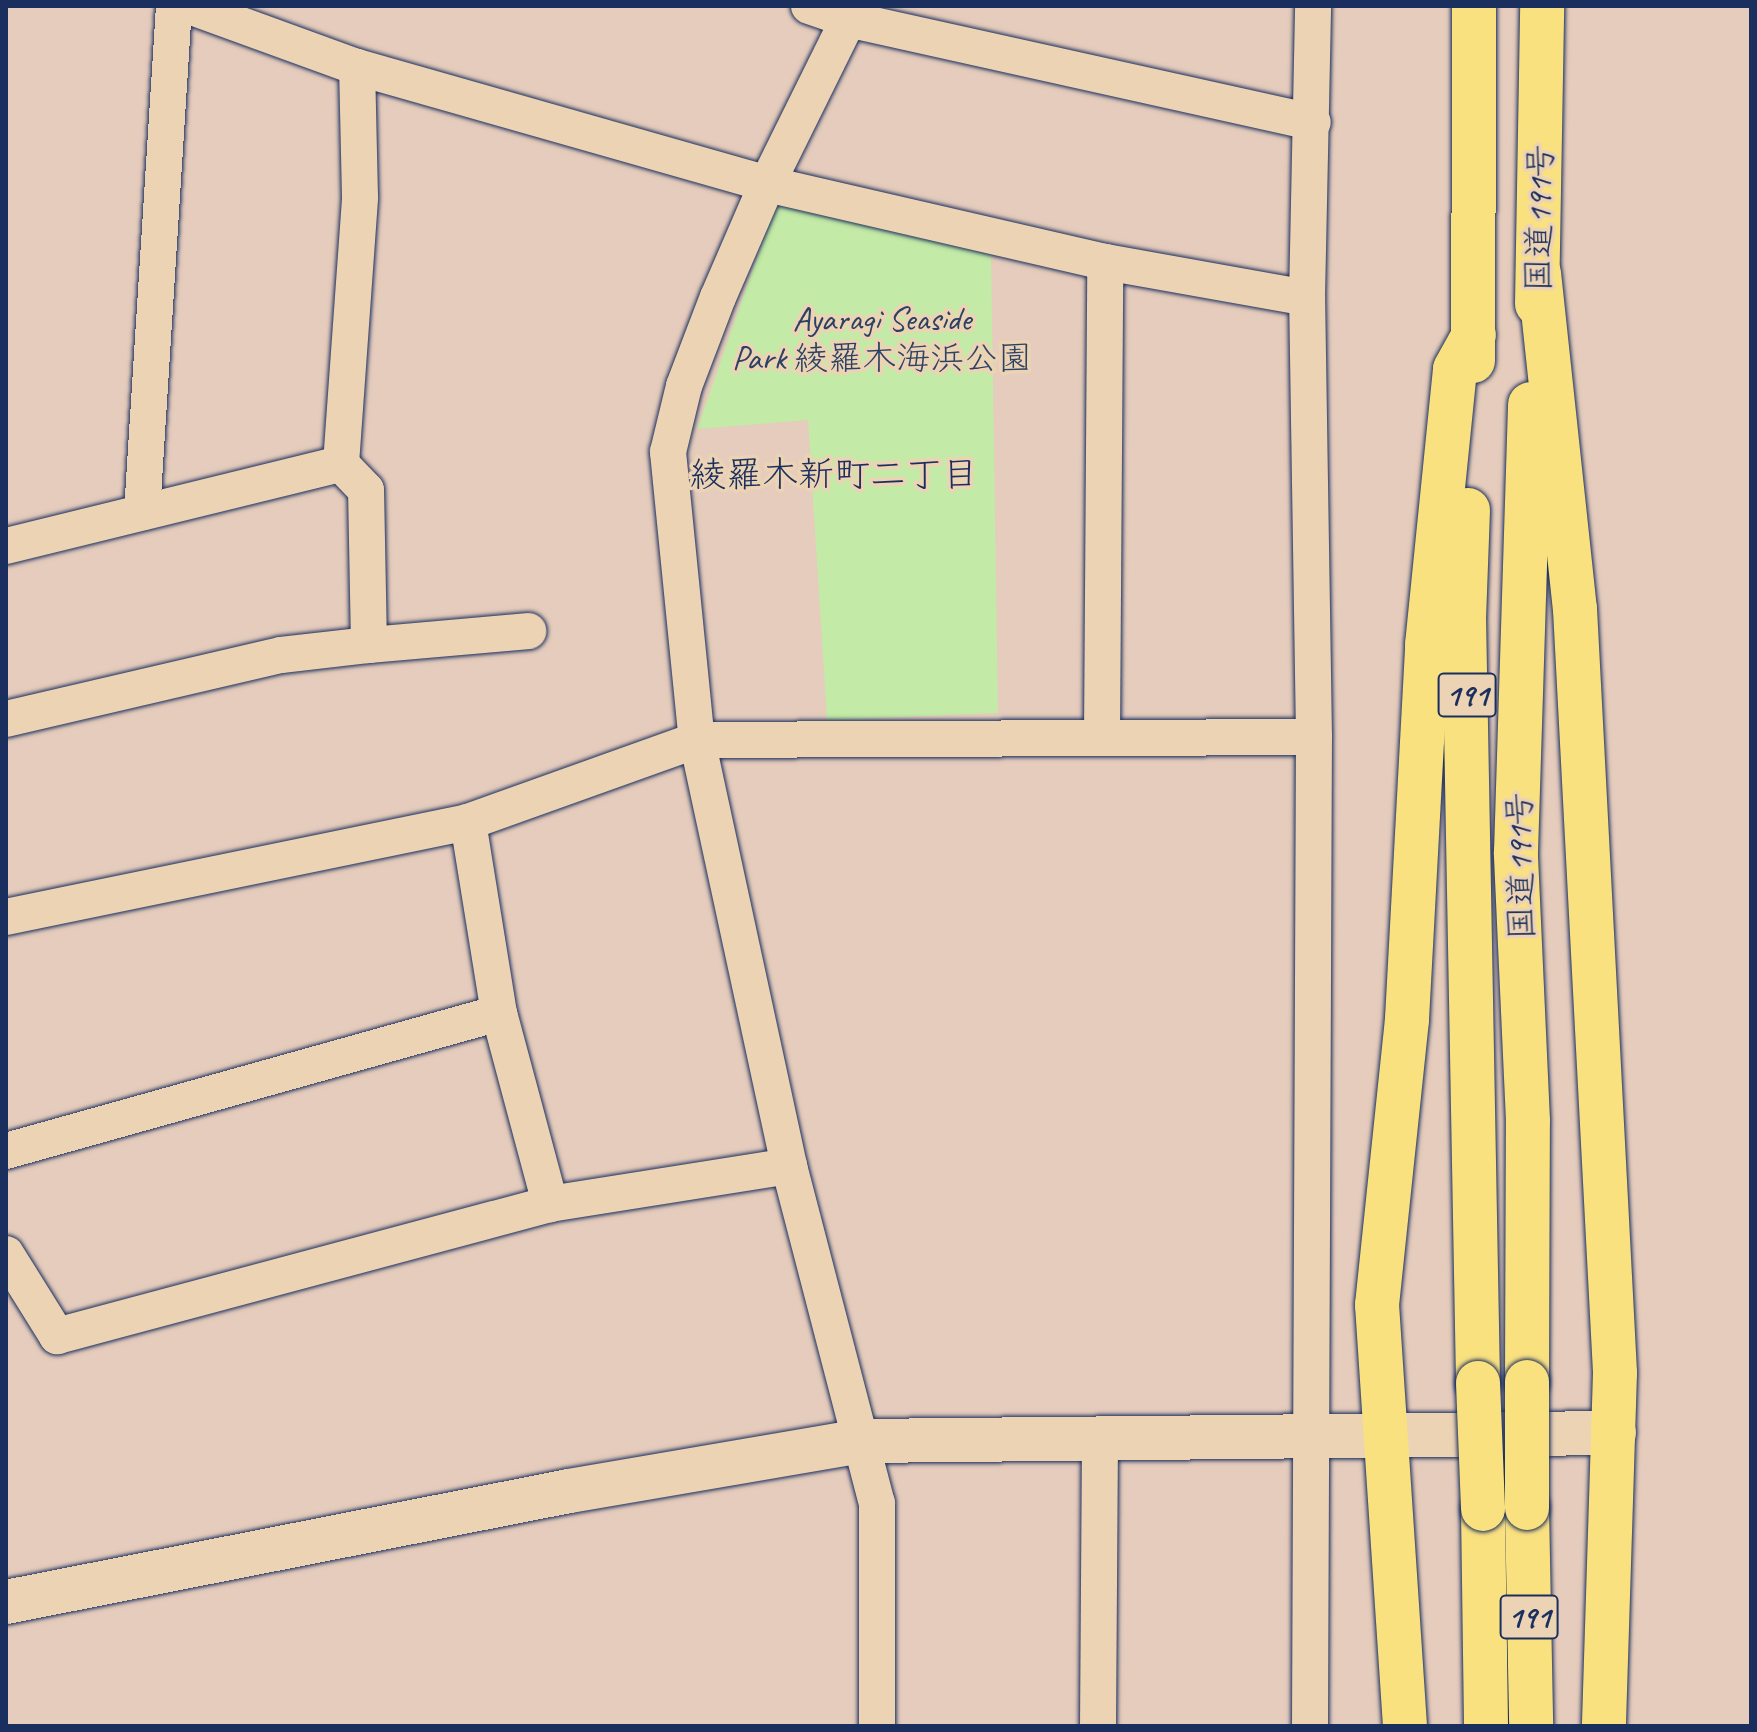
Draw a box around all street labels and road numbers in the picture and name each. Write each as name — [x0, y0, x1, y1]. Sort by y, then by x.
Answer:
street label: 国道191号 — [1517, 144, 1561, 292]
road number: 191 — [1437, 667, 1497, 723]
street label: 国道191号 — [1498, 792, 1542, 940]
road number: 191 — [1499, 1589, 1559, 1645]

